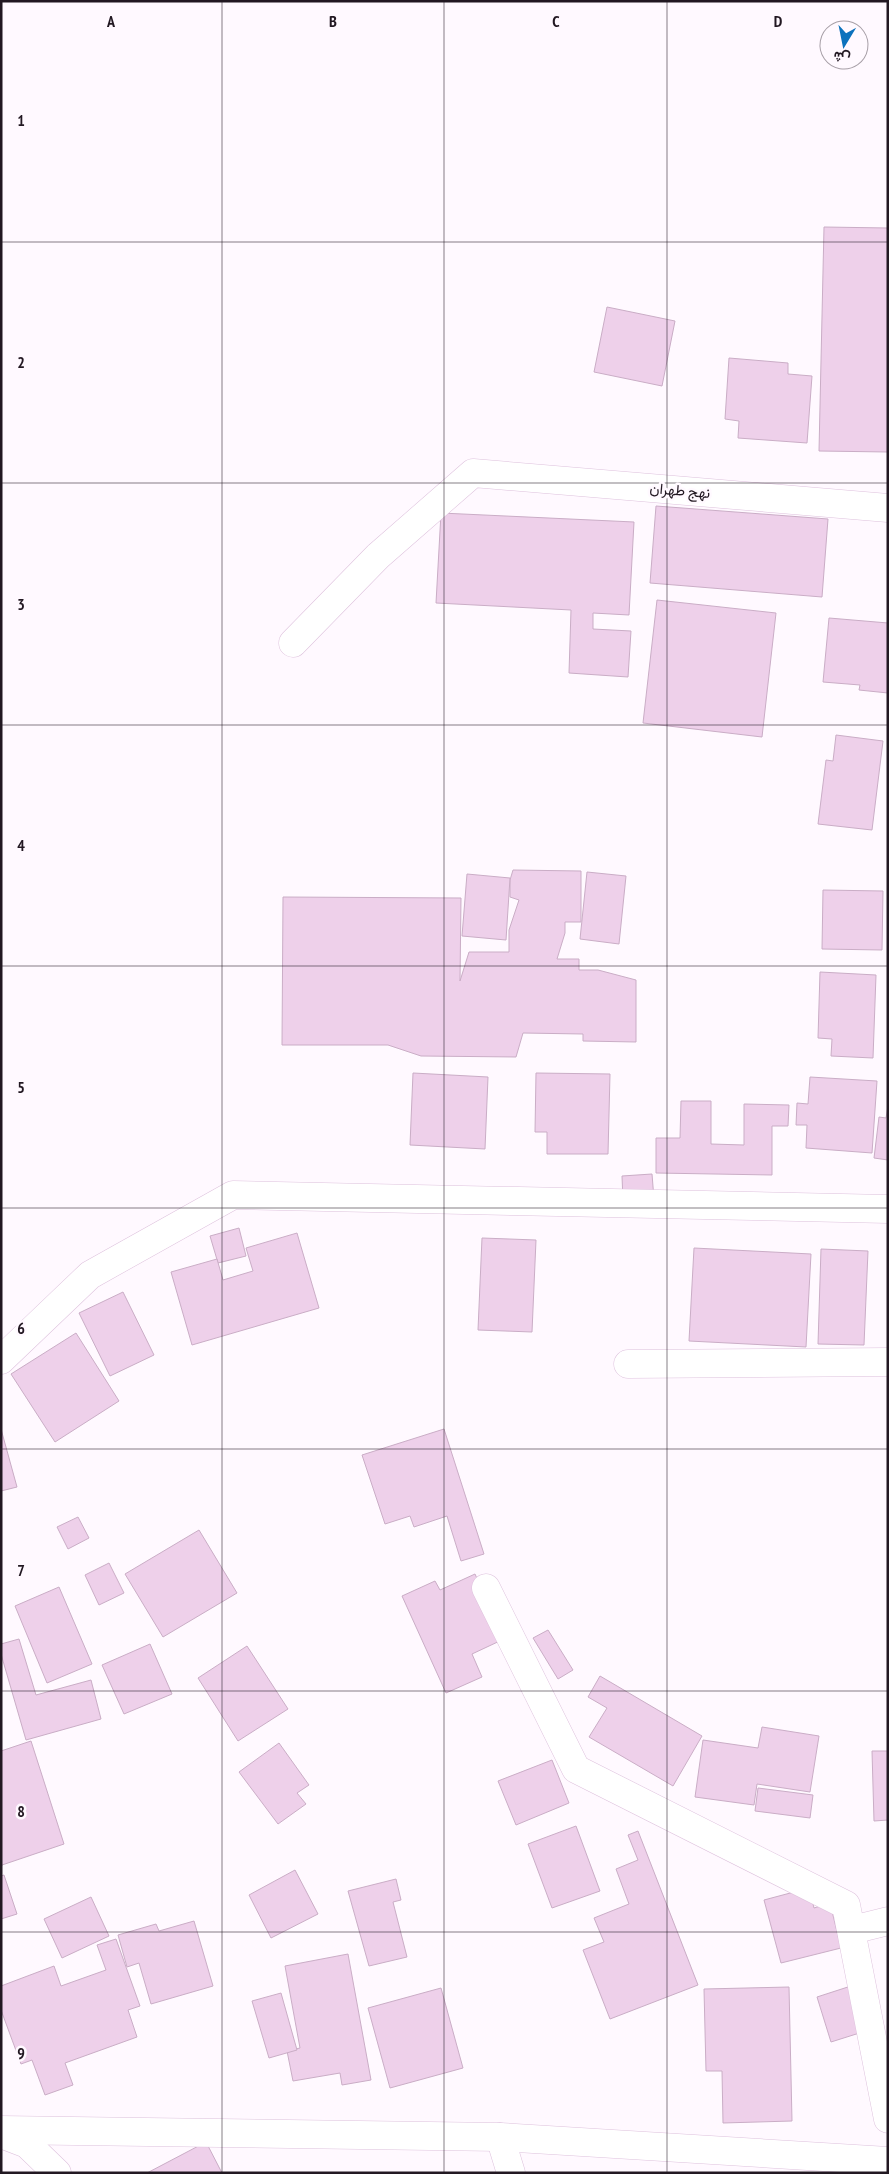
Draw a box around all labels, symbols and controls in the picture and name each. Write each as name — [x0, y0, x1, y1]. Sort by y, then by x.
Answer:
text: A — [106, 11, 116, 31]
text: B — [329, 11, 337, 31]
text: C — [552, 11, 560, 31]
text: D — [774, 11, 783, 31]
north arrow — [819, 20, 869, 70]
text: ش — [832, 47, 852, 68]
text: 1 — [17, 110, 25, 130]
text: 2 — [17, 352, 25, 372]
street label: نهج طهران — [649, 478, 711, 504]
text: 3 — [17, 594, 25, 614]
text: 4 — [17, 835, 25, 855]
text: 5 — [17, 1077, 25, 1097]
text: 6 — [17, 1318, 25, 1338]
text: 7 — [17, 1560, 25, 1580]
text: 8 — [17, 1801, 25, 1821]
text: 9 — [17, 2043, 25, 2063]

